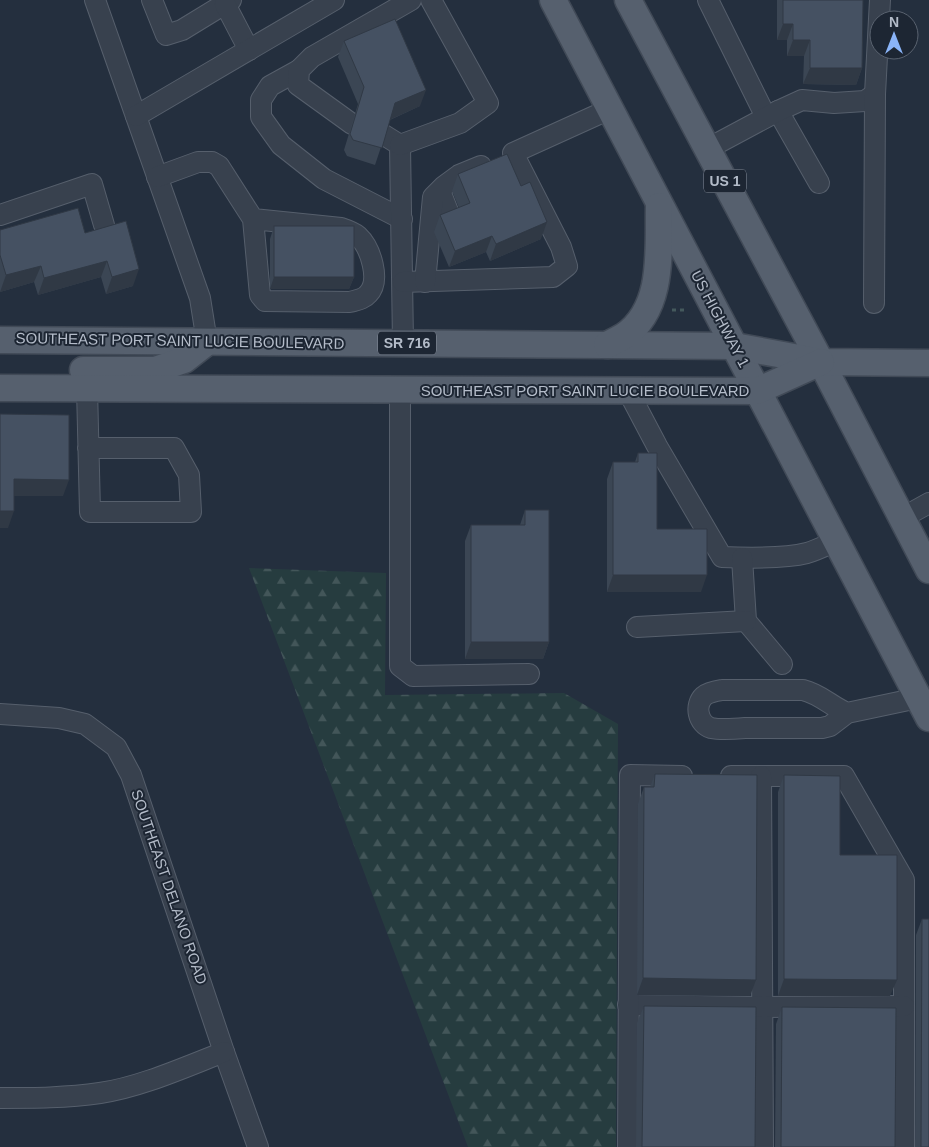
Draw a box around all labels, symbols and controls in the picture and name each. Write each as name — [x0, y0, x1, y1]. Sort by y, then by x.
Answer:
north arrow — [869, 10, 919, 60]
text: N — [889, 14, 899, 30]
road number: US 1 — [704, 170, 746, 192]
street label: US HIGHWAY 1 — [688, 267, 753, 370]
street label: SOUTHEAST PORT SAINT LUCIE BOULEVARD — [16, 329, 345, 352]
road number: SR 716 — [378, 332, 436, 354]
street label: SOUTHEAST PORT SAINT LUCIE BOULEVARD — [421, 382, 750, 399]
street label: SOUTHEAST DELANO ROAD — [128, 787, 211, 987]

